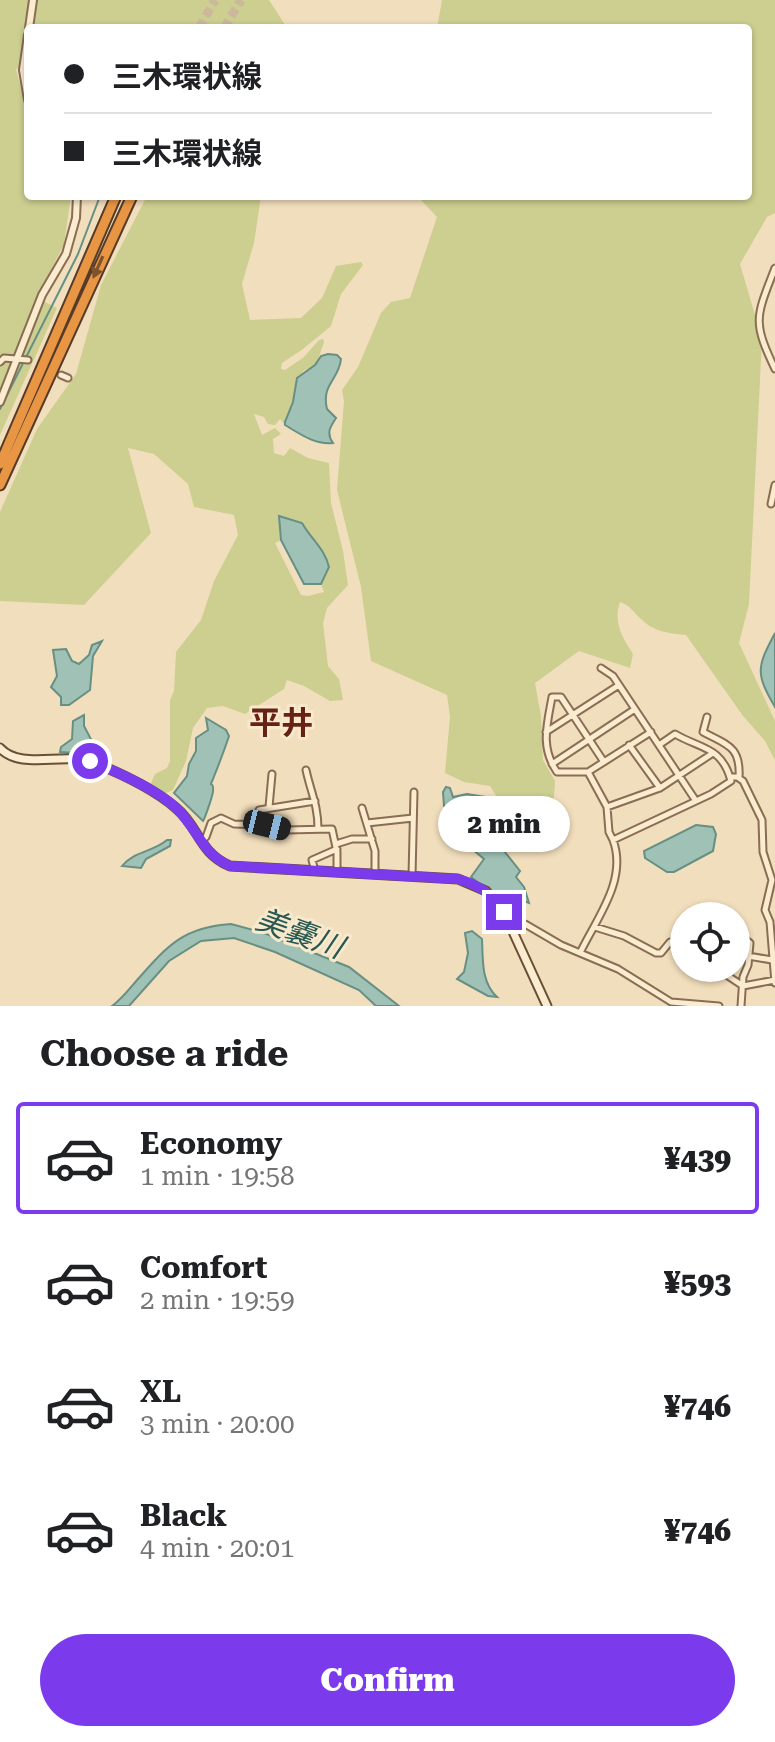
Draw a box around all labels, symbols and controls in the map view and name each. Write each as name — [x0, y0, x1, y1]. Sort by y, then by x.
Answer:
text: 三木環状線 — [112, 59, 262, 94]
text: 三木環状線 — [112, 136, 262, 171]
one-way arrow — [92, 255, 105, 278]
district label: 平井 — [249, 704, 313, 742]
route start — [72, 743, 108, 779]
callout: 2 min — [438, 796, 570, 852]
car — [241, 808, 293, 842]
text: 2 min — [467, 809, 541, 839]
route end — [486, 894, 522, 930]
water label: 美嚢川 — [252, 901, 351, 966]
map controls — [670, 902, 750, 982]
button: locate — [670, 902, 750, 982]
text: Choose a ride — [40, 1033, 288, 1075]
icon: car — [44, 1122, 116, 1194]
text: Economy — [140, 1126, 282, 1161]
text: ¥439 — [664, 1141, 731, 1176]
text: 1 min · 19:58 — [140, 1161, 295, 1191]
icon: car — [44, 1246, 116, 1318]
text: Comfort — [140, 1250, 267, 1285]
text: ¥593 — [664, 1265, 731, 1300]
text: 2 min · 19:59 — [140, 1285, 295, 1315]
icon: car — [44, 1370, 116, 1442]
text: XL — [140, 1374, 181, 1409]
text: ¥746 — [664, 1389, 731, 1424]
text: 3 min · 20:00 — [140, 1409, 295, 1439]
icon: car — [44, 1494, 116, 1566]
text: Black — [140, 1498, 227, 1533]
text: ¥746 — [664, 1513, 731, 1548]
text: 4 min · 20:01 — [140, 1533, 295, 1563]
button: Confirm — [40, 1634, 735, 1726]

